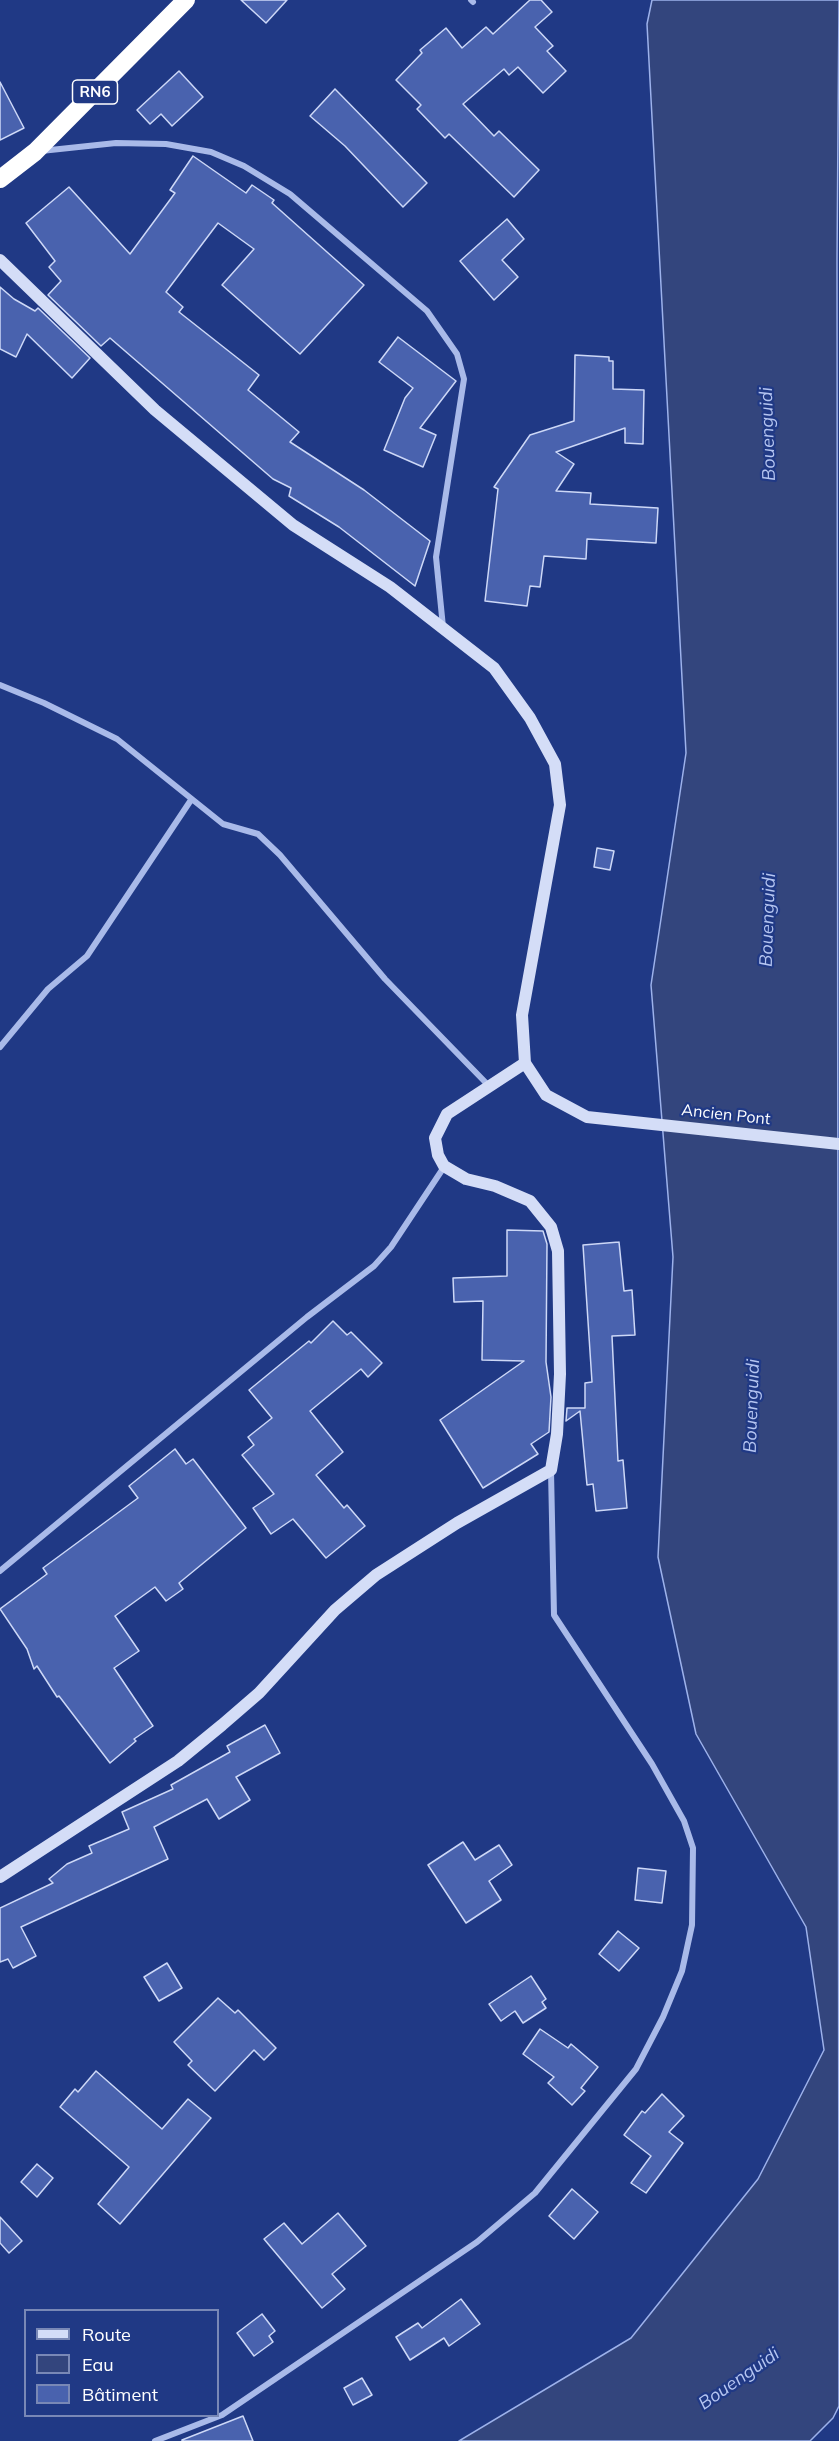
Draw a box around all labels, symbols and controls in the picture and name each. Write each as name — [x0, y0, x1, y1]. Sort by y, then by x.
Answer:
road number: RN6 — [72, 80, 118, 104]
water label: Bouenguidi — [756, 387, 780, 481]
water label: Bouenguidi — [756, 873, 780, 967]
street label: Ancien Pont — [681, 1101, 771, 1129]
water label: Bouenguidi — [740, 1359, 764, 1453]
legend — [24, 2309, 219, 2417]
text: Route — [82, 2323, 131, 2346]
water label: Bouenguidi — [694, 2343, 784, 2415]
text: Eau — [82, 2353, 114, 2376]
text: Bâtiment — [82, 2383, 158, 2406]

